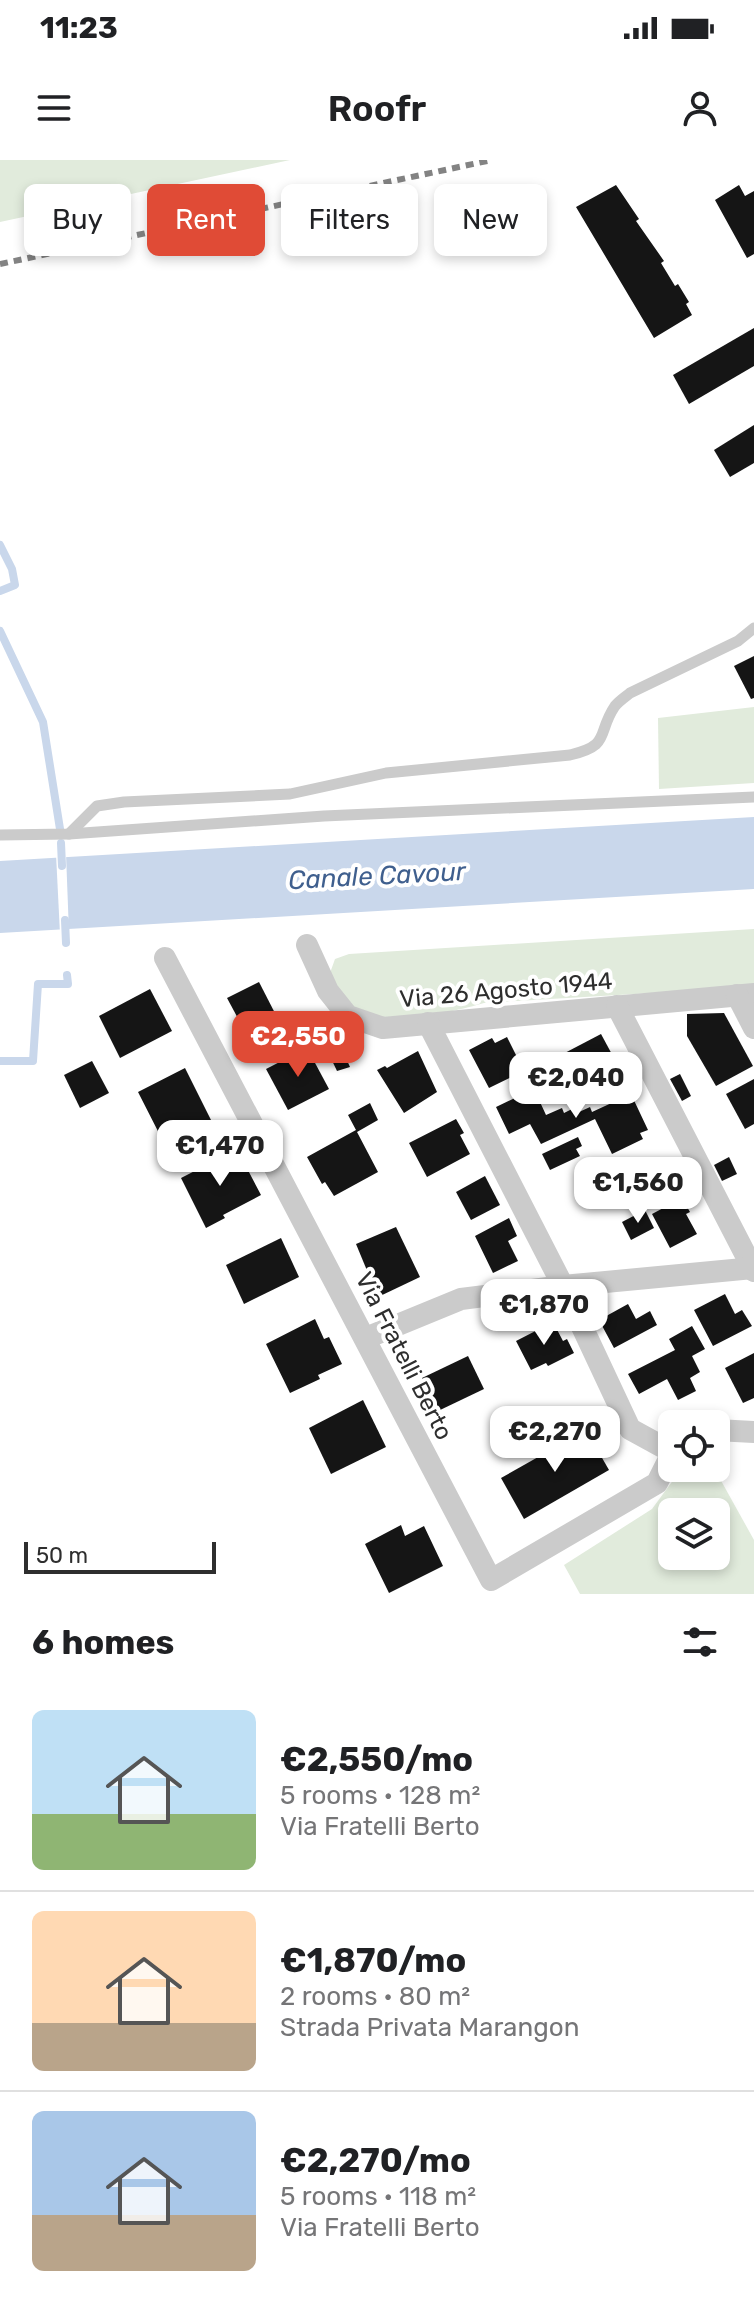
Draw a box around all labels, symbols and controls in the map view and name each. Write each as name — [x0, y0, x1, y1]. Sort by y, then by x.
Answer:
text: 11:23 — [40, 10, 118, 46]
icon: menu — [32, 86, 76, 130]
icon: person — [678, 86, 722, 130]
text: Roofr — [328, 87, 426, 130]
chip: Buy — [24, 184, 131, 256]
chip: Rent — [147, 184, 265, 256]
chip: Filters — [281, 184, 418, 256]
chip: New — [434, 184, 547, 256]
water label: Canale Cavour — [287, 856, 468, 896]
street label: Via 26 Agosto 1944 — [398, 967, 614, 1013]
pin: €2,550 — [233, 1011, 363, 1079]
text: €2,550 — [250, 1021, 346, 1052]
pin: €2,040 — [511, 1052, 641, 1120]
text: €2,040 — [527, 1062, 625, 1093]
pin: €1,470 — [155, 1120, 285, 1188]
text: €1,470 — [175, 1130, 265, 1161]
pin: €1,560 — [573, 1157, 703, 1225]
text: €1,560 — [592, 1167, 684, 1198]
street label: Via Fratelli Berto — [350, 1268, 458, 1444]
pin: €1,870 — [479, 1279, 609, 1347]
text: €1,870 — [499, 1289, 589, 1320]
pin: €2,270 — [490, 1406, 620, 1474]
map controls — [658, 1410, 730, 1570]
button: locate — [658, 1410, 730, 1482]
text: €2,270 — [508, 1416, 602, 1447]
button: layers — [658, 1498, 730, 1570]
scale bar — [24, 1538, 216, 1574]
text: 50 m — [36, 1542, 88, 1569]
icon: filters — [678, 1620, 722, 1664]
text: 6 homes — [32, 1622, 174, 1663]
text: €2,550/mo — [280, 1739, 473, 1780]
icon: home — [96, 1742, 192, 1838]
text: 5 rooms · 128 m² — [280, 1780, 480, 1811]
text: Via Fratelli Berto — [280, 1811, 480, 1842]
text: €1,870/mo — [280, 1940, 466, 1981]
icon: home — [96, 1943, 192, 2039]
text: 2 rooms · 80 m² — [280, 1981, 470, 2012]
text: Strada Privata Marangon — [280, 2012, 579, 2043]
text: €2,270/mo — [280, 2140, 471, 2181]
icon: home — [96, 2143, 192, 2239]
text: 5 rooms · 118 m² — [280, 2181, 476, 2212]
text: Via Fratelli Berto — [280, 2212, 480, 2243]

